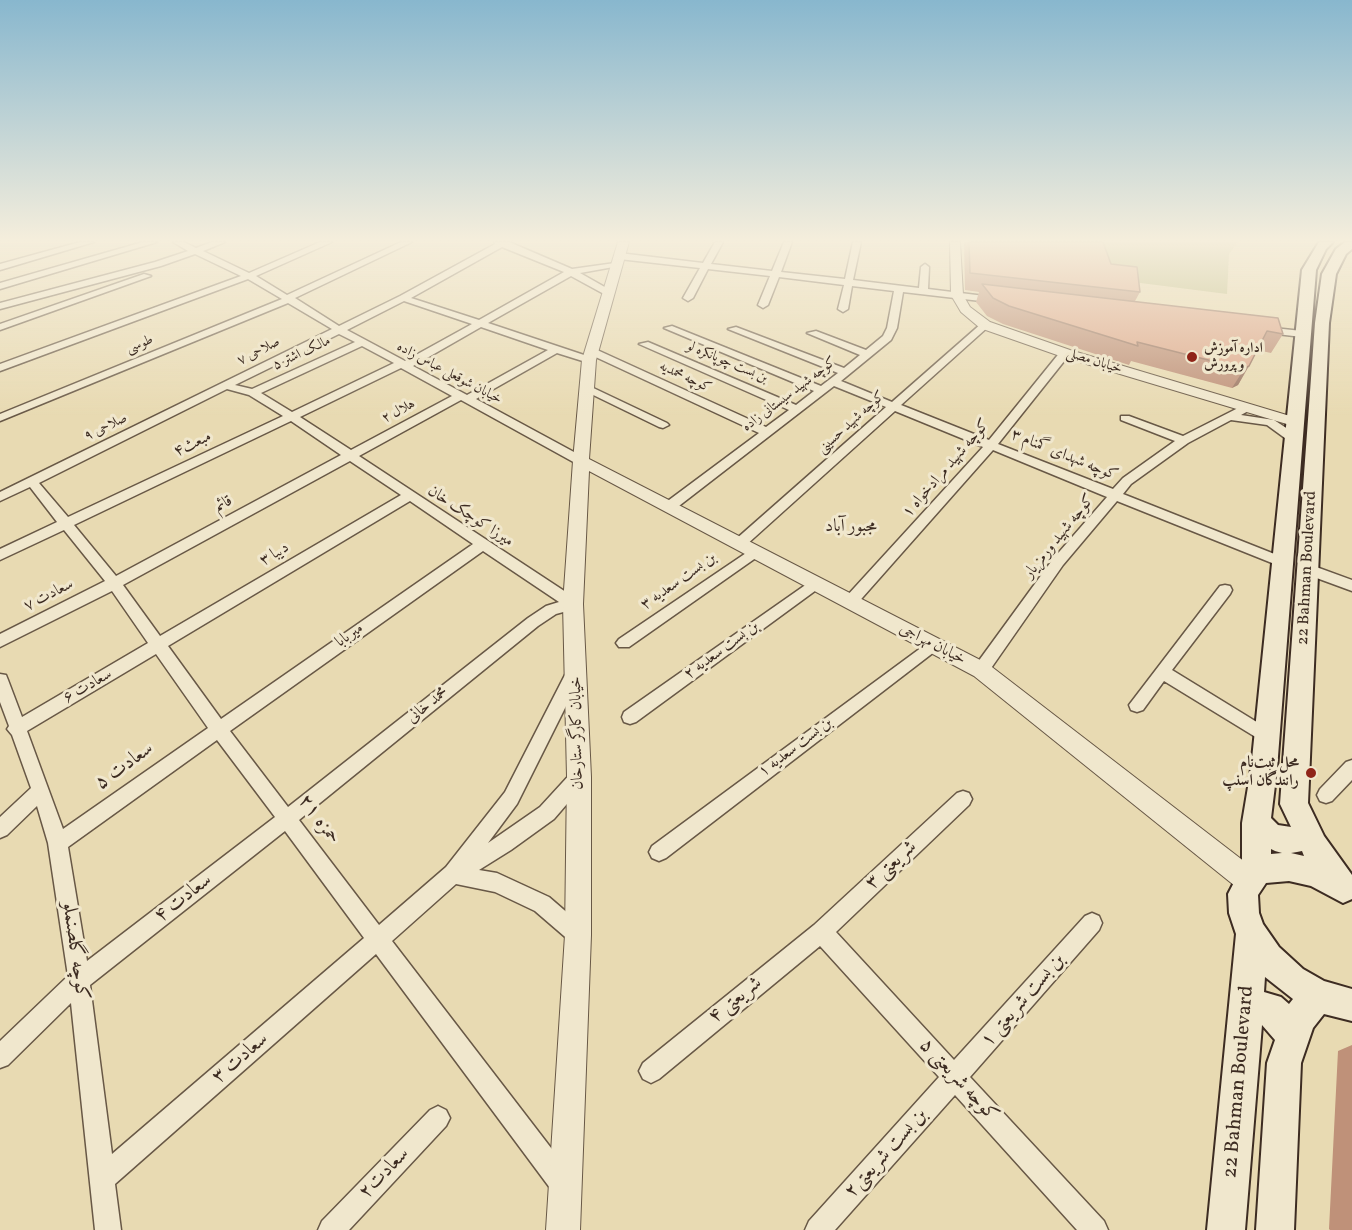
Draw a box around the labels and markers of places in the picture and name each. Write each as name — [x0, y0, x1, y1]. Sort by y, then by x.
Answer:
place label: اداره آموزش و پرورش — [1204, 341, 1263, 374]
marker: اداره آموزش و پرورش — [1185, 350, 1199, 364]
place label: محل ثبت‌نام رانندگان اسنپ — [1222, 754, 1299, 792]
marker: محل ثبت‌نام رانندگان اسنپ — [1304, 766, 1318, 780]

